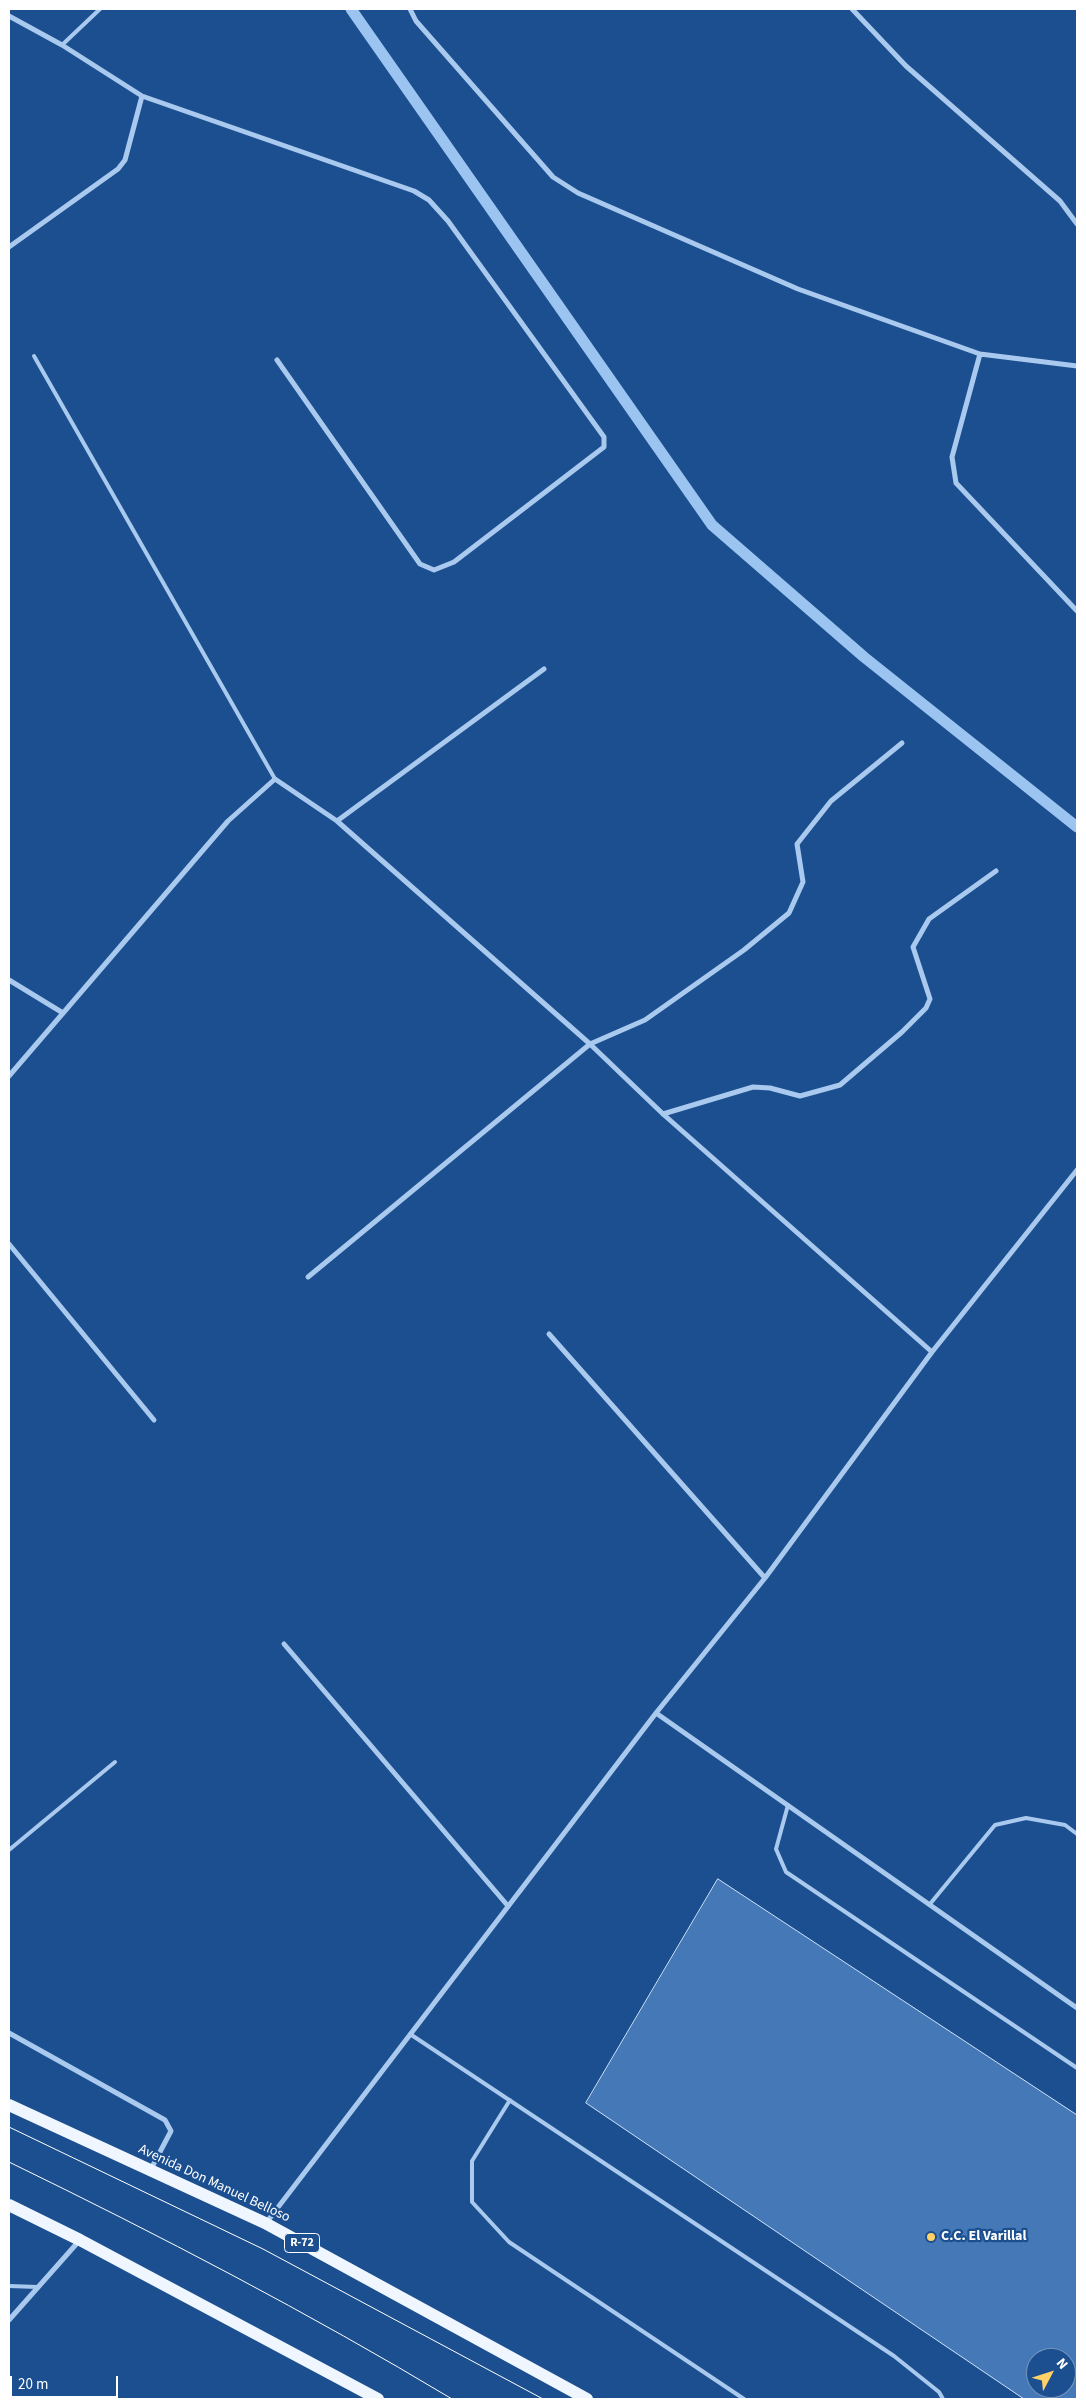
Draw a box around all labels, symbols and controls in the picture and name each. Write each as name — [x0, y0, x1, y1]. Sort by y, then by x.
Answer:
street label: Avenida Don Manuel Belloso — [135, 2141, 293, 2227]
place label: C.C. El Varillal — [941, 2229, 1026, 2245]
marker: C.C. El Varillal — [925, 2231, 937, 2243]
road number: R-72 — [284, 2234, 320, 2252]
north arrow — [1026, 2348, 1076, 2398]
text: N — [1051, 2354, 1072, 2374]
scale bar — [12, 2366, 120, 2398]
text: 20 m — [18, 2374, 48, 2395]

